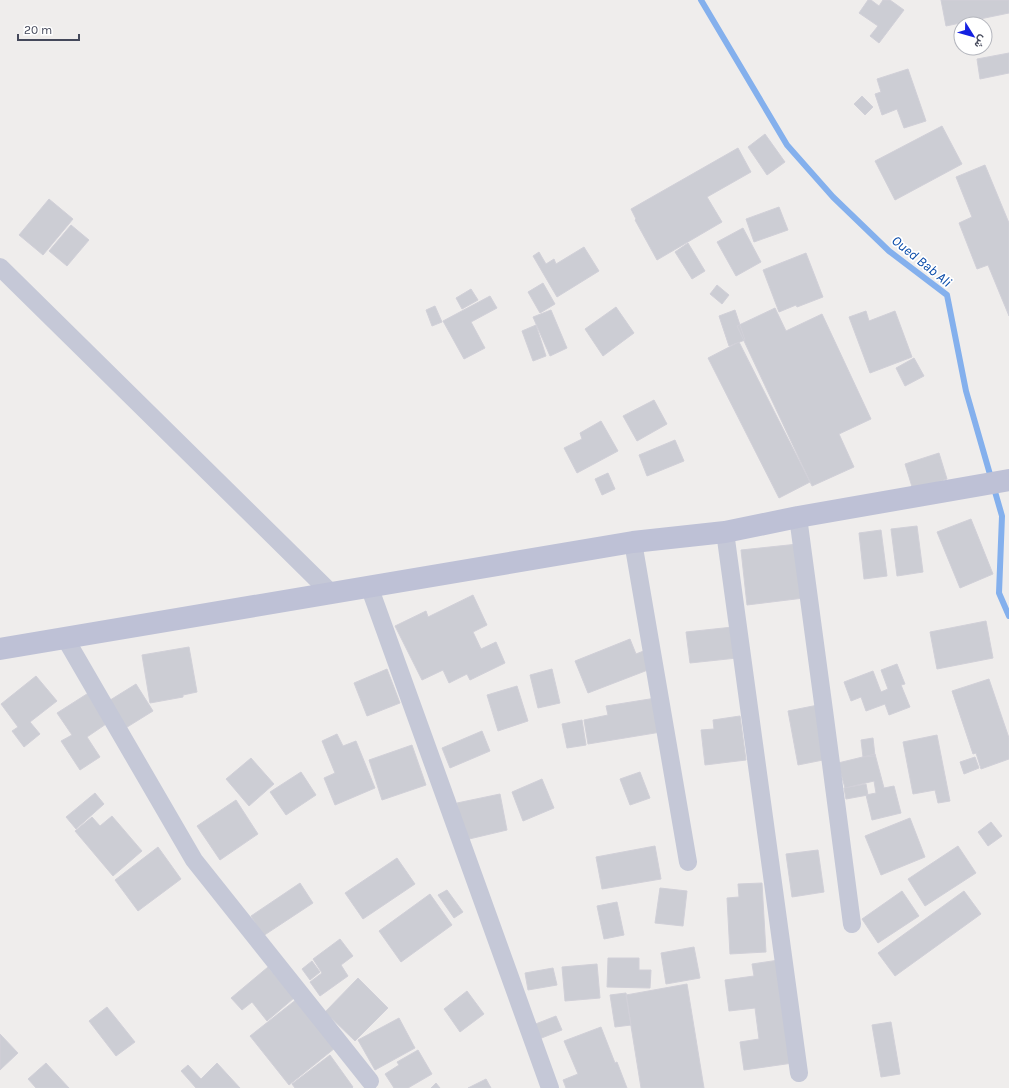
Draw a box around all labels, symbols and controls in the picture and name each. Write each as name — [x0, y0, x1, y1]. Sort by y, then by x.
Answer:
scale bar — [18, 16, 79, 42]
north arrow — [953, 16, 993, 56]
text: 20 m — [24, 23, 52, 37]
text: ش — [971, 33, 990, 51]
water label: Oued Bab Ali — [888, 232, 955, 291]

